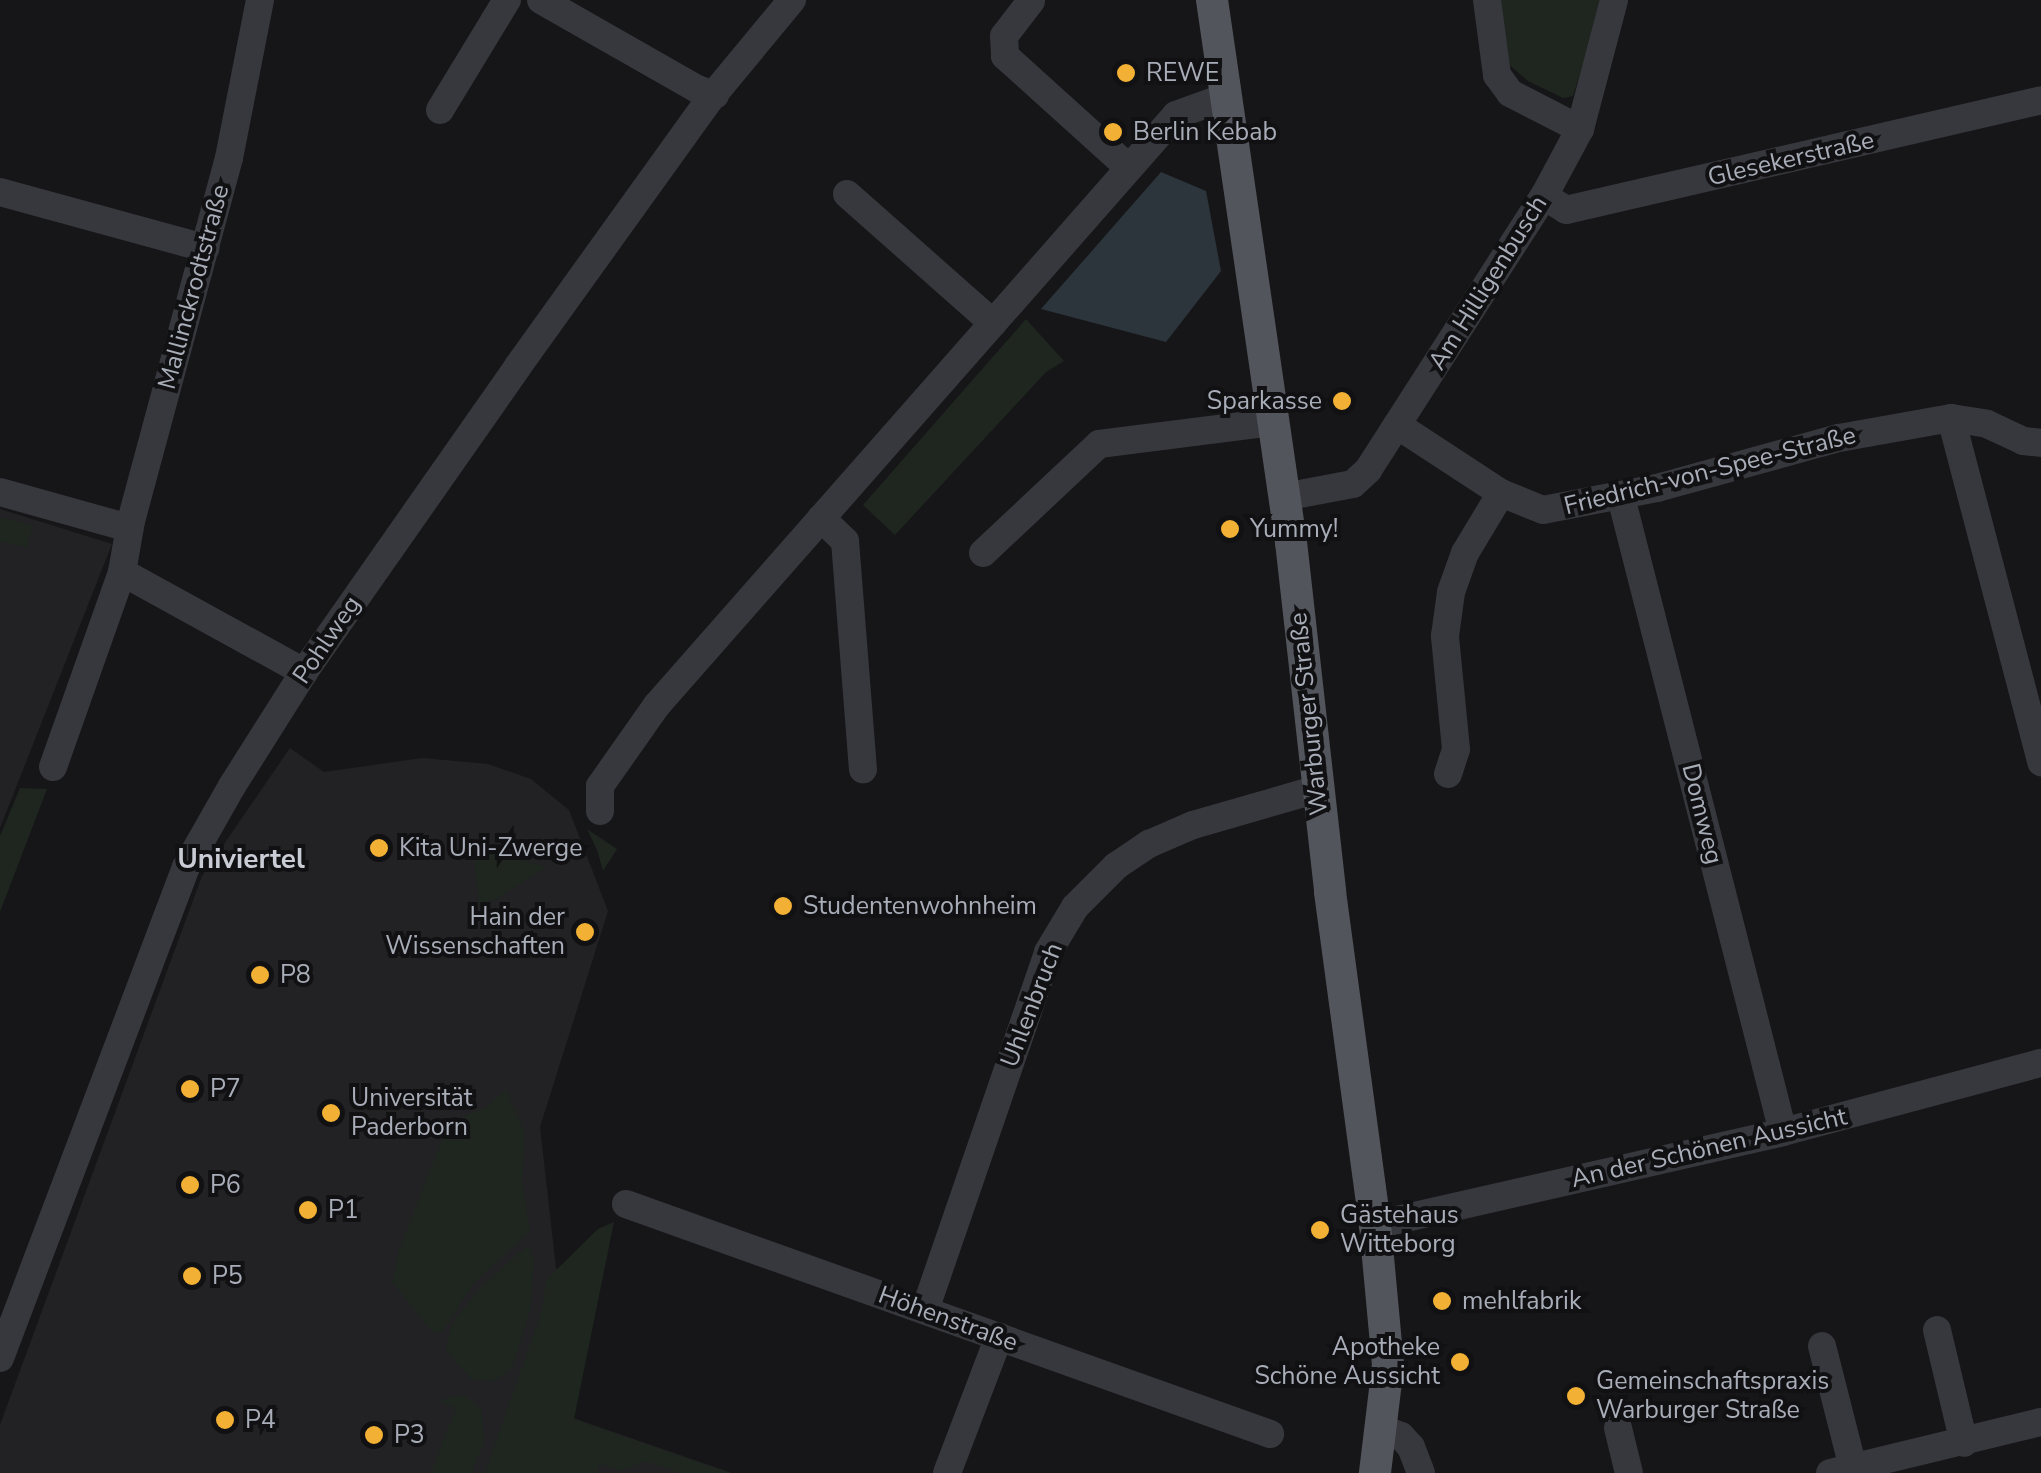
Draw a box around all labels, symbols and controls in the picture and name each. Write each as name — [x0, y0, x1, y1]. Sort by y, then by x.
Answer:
place label: REWE — [1146, 58, 1219, 88]
marker: REWE — [1115, 62, 1137, 84]
place label: Berlin Kebab — [1133, 117, 1277, 147]
marker: Berlin Kebab — [1102, 121, 1124, 143]
street label: Glesekerstraße — [1705, 125, 1877, 193]
street label: Mallinckrodtstraße — [152, 181, 236, 393]
street label: Am Hilligenbusch — [1422, 190, 1554, 376]
place label: Sparkasse — [1207, 386, 1322, 416]
marker: Sparkasse — [1331, 390, 1353, 412]
street label: Friedrich-von-Spee-Straße — [1561, 420, 1859, 522]
place label: Yummy! — [1250, 514, 1338, 544]
marker: Yummy! — [1219, 518, 1241, 540]
street label: Pohlweg — [287, 590, 367, 690]
street label: Warburger Straße — [1283, 611, 1335, 817]
street label: Domweg — [1675, 761, 1729, 867]
place label: Kita Uni-Zwerge — [399, 833, 583, 863]
marker: Kita Uni-Zwerge — [368, 837, 390, 859]
district label: Univiertel — [177, 842, 305, 876]
place label: Studentenwohnheim — [803, 891, 1037, 921]
marker: Studentenwohnheim — [772, 895, 794, 917]
place label: Hain der Wissenschaften — [385, 903, 565, 962]
marker: Hain der Wissenschaften — [574, 921, 596, 943]
street label: Uhlenbruch — [995, 939, 1069, 1071]
place label: P8 — [280, 960, 311, 990]
marker: P8 — [249, 964, 271, 986]
place label: P7 — [210, 1074, 241, 1104]
marker: P7 — [179, 1078, 201, 1100]
place label: Universität Paderborn — [351, 1084, 473, 1143]
marker: Universität Paderborn — [320, 1102, 342, 1124]
street label: An der Schönen Aussicht — [1568, 1102, 1850, 1194]
place label: P6 — [210, 1170, 241, 1200]
marker: P6 — [179, 1174, 201, 1196]
place label: P1 — [328, 1195, 359, 1225]
marker: P1 — [297, 1199, 319, 1221]
place label: Gästehaus Witteborg — [1340, 1201, 1459, 1260]
marker: Gästehaus Witteborg — [1309, 1219, 1331, 1241]
place label: P5 — [212, 1261, 243, 1291]
marker: P5 — [181, 1265, 203, 1287]
street label: Höhenstraße — [874, 1280, 1022, 1358]
place label: mehlfabrik — [1462, 1286, 1581, 1316]
marker: mehlfabrik — [1431, 1290, 1453, 1312]
place label: Apotheke Schöne Aussicht — [1254, 1333, 1440, 1392]
marker: Apotheke Schöne Aussicht — [1449, 1351, 1471, 1373]
place label: Gemeinschaftspraxis Warburger Straße — [1596, 1367, 1829, 1426]
marker: Gemeinschaftspraxis Warburger Straße — [1565, 1385, 1587, 1407]
place label: P4 — [245, 1405, 276, 1435]
marker: P4 — [214, 1409, 236, 1431]
place label: P3 — [394, 1420, 425, 1450]
marker: P3 — [363, 1424, 385, 1446]

